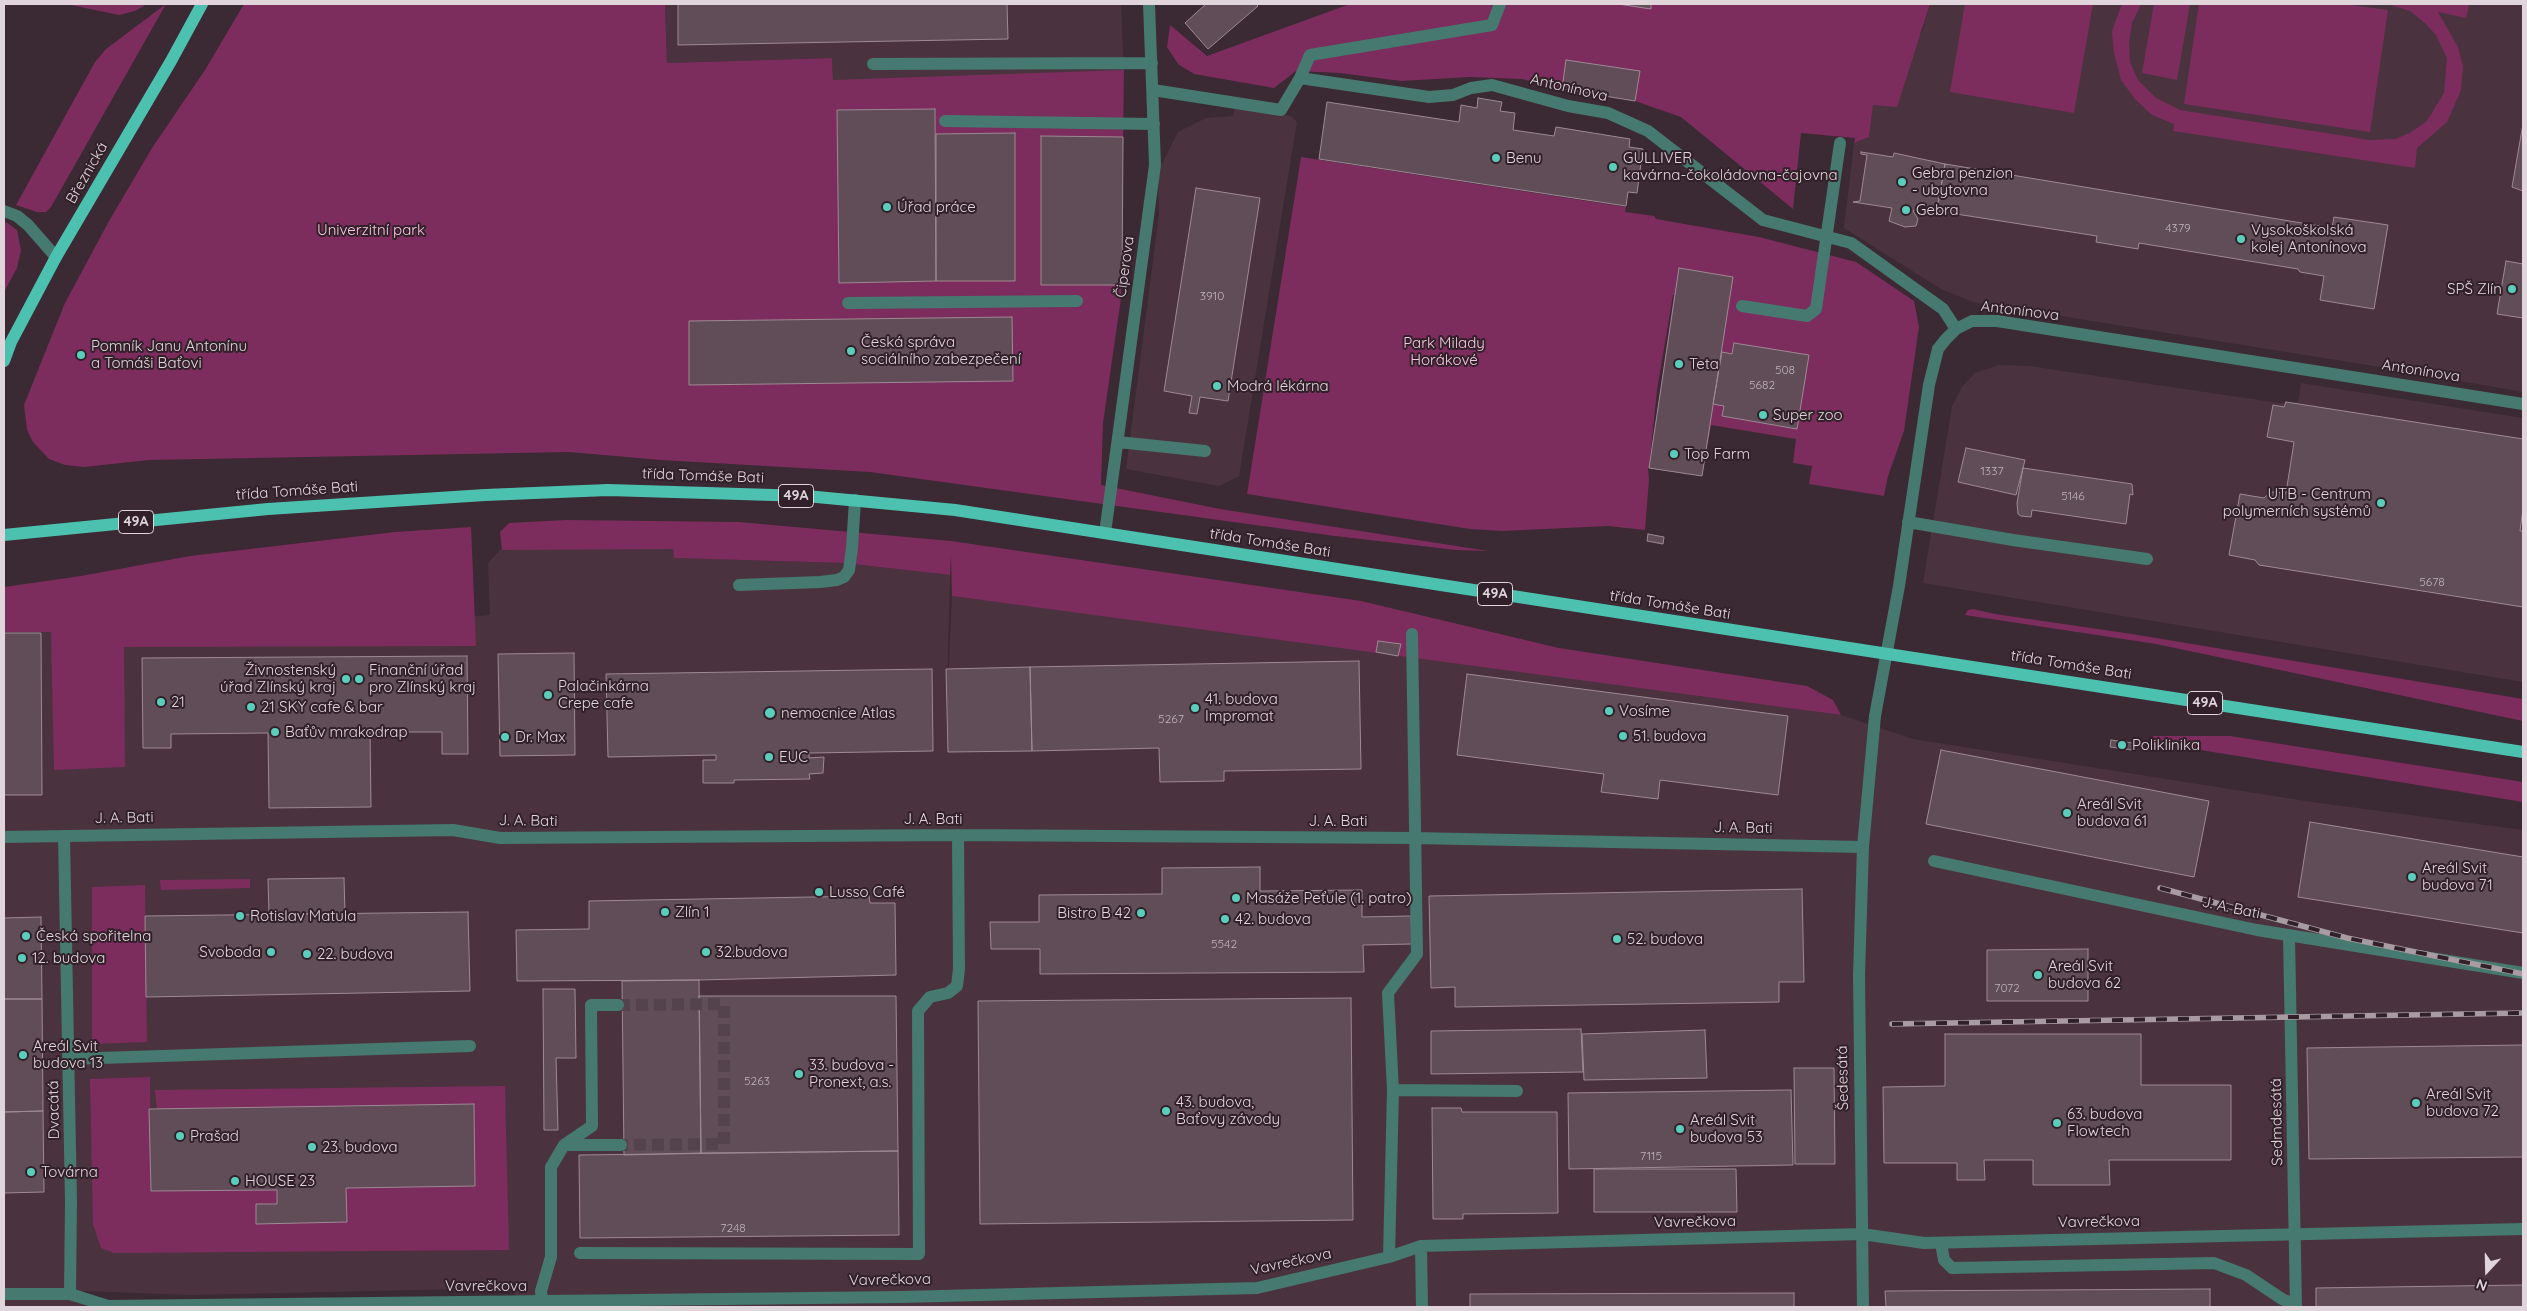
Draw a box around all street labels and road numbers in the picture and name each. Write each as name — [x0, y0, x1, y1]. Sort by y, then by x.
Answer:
street label: Antonínova — [1529, 70, 1609, 106]
street label: Březnická — [62, 139, 112, 207]
street label: Čiperova — [1112, 235, 1138, 299]
street label: Antonínova — [1980, 297, 2060, 325]
street label: Antonínova — [2381, 356, 2461, 386]
street label: třída Tomáše Bati — [642, 465, 764, 487]
street label: třída Tomáše Bati — [235, 478, 359, 504]
road number: 49A — [778, 484, 814, 508]
road number: 49A — [118, 511, 154, 534]
street label: třída Tomáše Bati — [1208, 525, 1332, 561]
road number: 49A — [1478, 582, 1512, 606]
street label: třída Tomáše Bati — [1608, 587, 1732, 623]
street label: třída Tomáše Bati — [2009, 647, 2133, 683]
road number: 49A — [2188, 691, 2222, 714]
street label: J. A. Bati — [94, 808, 154, 828]
street label: J. A. Bati — [903, 810, 963, 828]
street label: J. A. Bati — [498, 811, 558, 831]
street label: J. A. Bati — [1308, 812, 1368, 830]
street label: J. A. Bati — [1713, 818, 1773, 838]
street label: J. A. Bati — [2200, 893, 2262, 923]
street label: Šedesátá — [1833, 1045, 1853, 1111]
street label: Sedmdesátá — [2267, 1078, 2287, 1166]
street label: Dvacátá — [44, 1080, 64, 1140]
street label: Vavrečkova — [1654, 1212, 1736, 1232]
street label: Vavrečkova — [2058, 1212, 2140, 1232]
street label: Vavrečkova — [1249, 1245, 1333, 1279]
street label: Vavrečkova — [849, 1270, 931, 1290]
street label: Vavrečkova — [445, 1277, 527, 1295]

